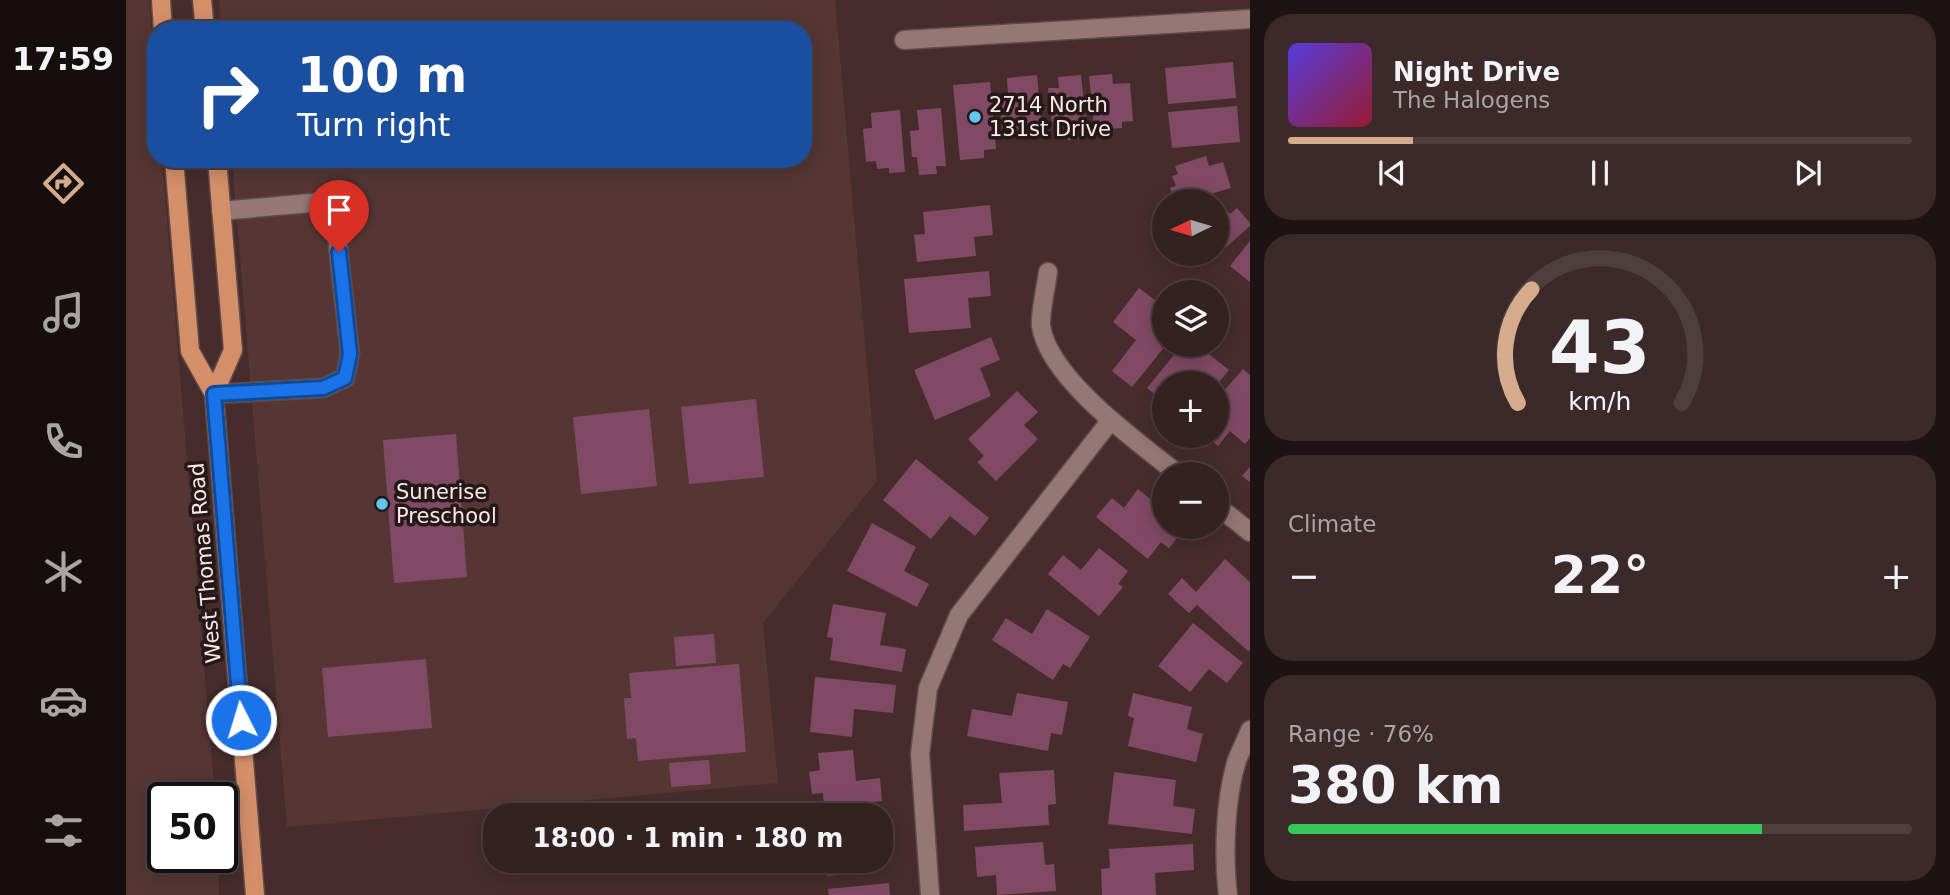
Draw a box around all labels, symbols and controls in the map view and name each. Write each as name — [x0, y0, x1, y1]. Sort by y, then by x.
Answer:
text: 17:59 — [12, 40, 114, 78]
text: 100 m — [297, 47, 467, 104]
icon: right — [182, 49, 273, 140]
text: Night Drive — [1393, 57, 1560, 87]
text: The Halogens — [1393, 87, 1550, 113]
place label: 2714 North 131st Drive — [989, 93, 1111, 141]
text: Turn right — [297, 106, 450, 144]
marker: 2714 North 131st Drive — [967, 109, 983, 125]
icon: previous — [1373, 154, 1411, 192]
icon: pause — [1581, 154, 1619, 192]
icon: next — [1789, 154, 1827, 192]
icon: directions — [39, 159, 88, 208]
pin — [309, 180, 369, 252]
north arrow — [1152, 189, 1228, 266]
map controls — [1152, 189, 1229, 539]
icon: arrive — [320, 191, 358, 229]
button: layers — [1152, 280, 1229, 357]
icon: music — [39, 288, 88, 337]
text: 43 — [1549, 306, 1651, 391]
button: + — [1152, 371, 1229, 448]
text: km/h — [1568, 387, 1632, 416]
icon: phone — [39, 417, 88, 466]
street label: West Thomas Road — [184, 462, 226, 664]
button: − — [1152, 462, 1229, 539]
place label: Sunerise Preschool — [396, 480, 497, 528]
marker: Sunerise Preschool — [374, 496, 390, 512]
text: Climate — [1288, 511, 1377, 537]
text: 22° — [1551, 545, 1649, 605]
icon: climate — [39, 547, 88, 596]
text: − — [1288, 554, 1320, 598]
text: + — [1880, 554, 1912, 598]
icon: car — [39, 676, 88, 725]
position arrow — [204, 683, 278, 757]
text: Range · 76% — [1288, 721, 1434, 747]
text: 380 km — [1288, 755, 1503, 815]
speed limit sign: 50 — [147, 782, 238, 873]
icon: filters — [39, 806, 88, 855]
text: 18:00 · 1 min · 180 m — [533, 823, 843, 853]

